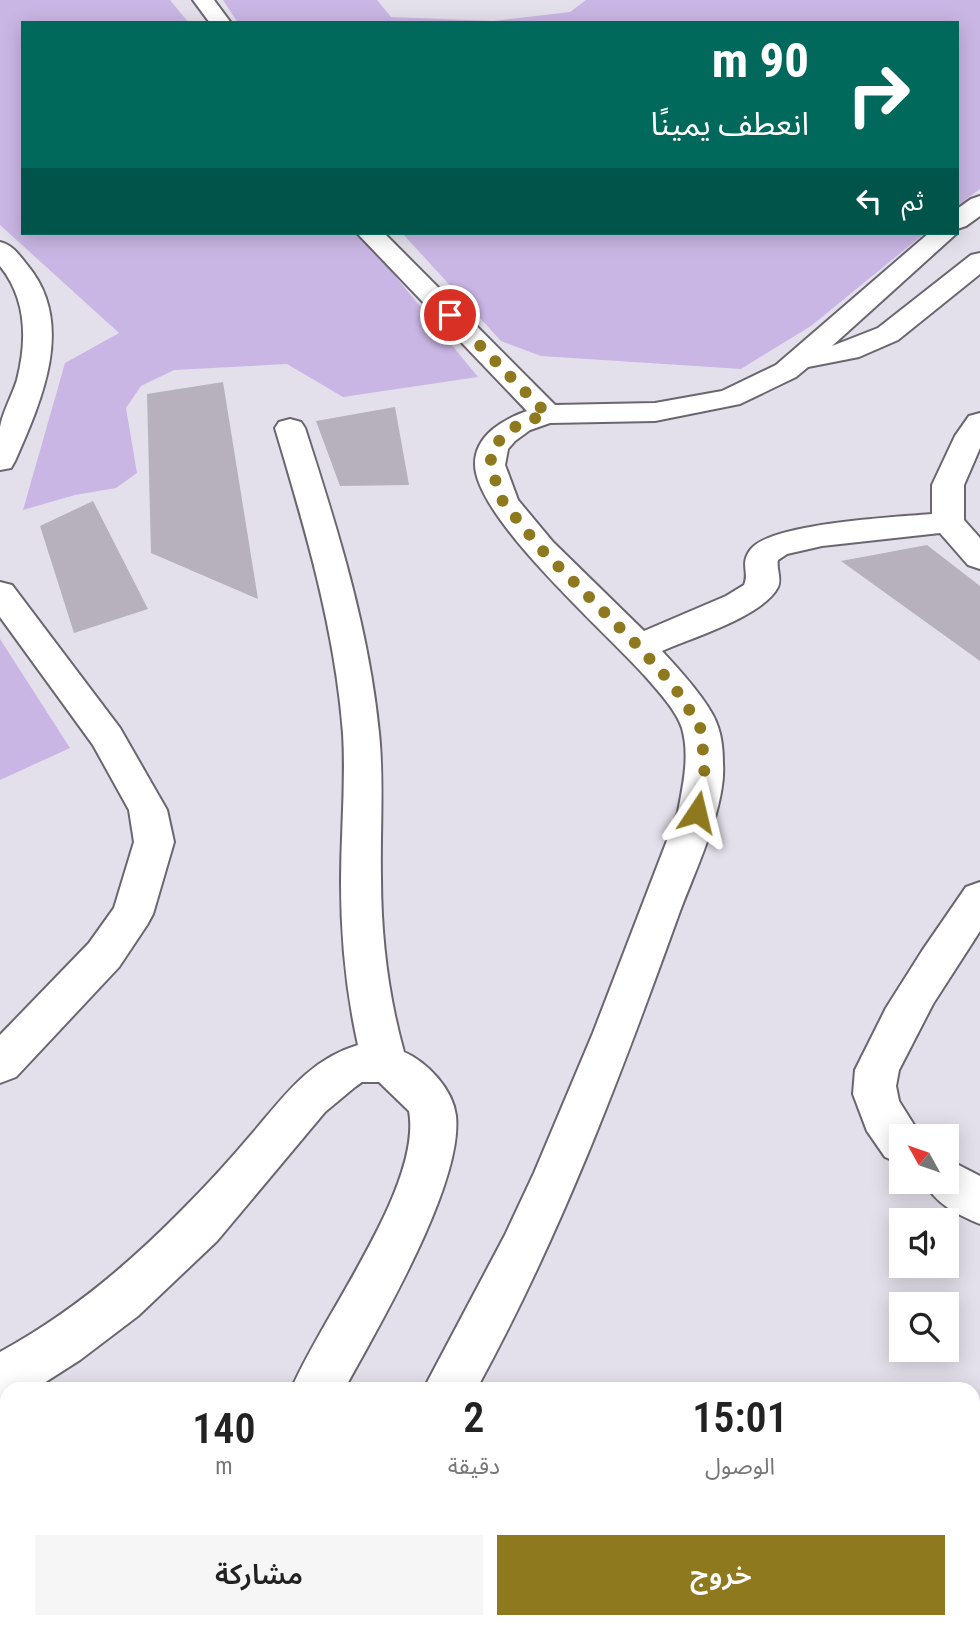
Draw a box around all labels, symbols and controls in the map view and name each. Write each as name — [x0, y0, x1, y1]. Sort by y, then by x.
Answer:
text: 90 m — [712, 32, 809, 89]
icon: right — [833, 49, 924, 140]
text: انعطف يمينًا — [651, 105, 809, 143]
icon: left — [850, 182, 888, 220]
text: ثم — [902, 186, 924, 216]
pin — [420, 285, 480, 345]
icon: arrive — [431, 296, 469, 334]
position arrow — [660, 775, 734, 849]
north arrow — [889, 1124, 959, 1194]
map controls — [889, 1124, 959, 1362]
button: sound — [889, 1208, 959, 1278]
button: search — [889, 1292, 959, 1362]
text: 2 — [463, 1393, 484, 1442]
text: 15:01 — [692, 1393, 788, 1442]
text: 140 — [192, 1404, 256, 1453]
text: m — [215, 1453, 233, 1480]
text: دقيقة — [448, 1453, 500, 1480]
text: الوصول — [705, 1453, 775, 1480]
button: مشاركة — [35, 1535, 483, 1615]
button: خروج — [497, 1535, 945, 1615]

